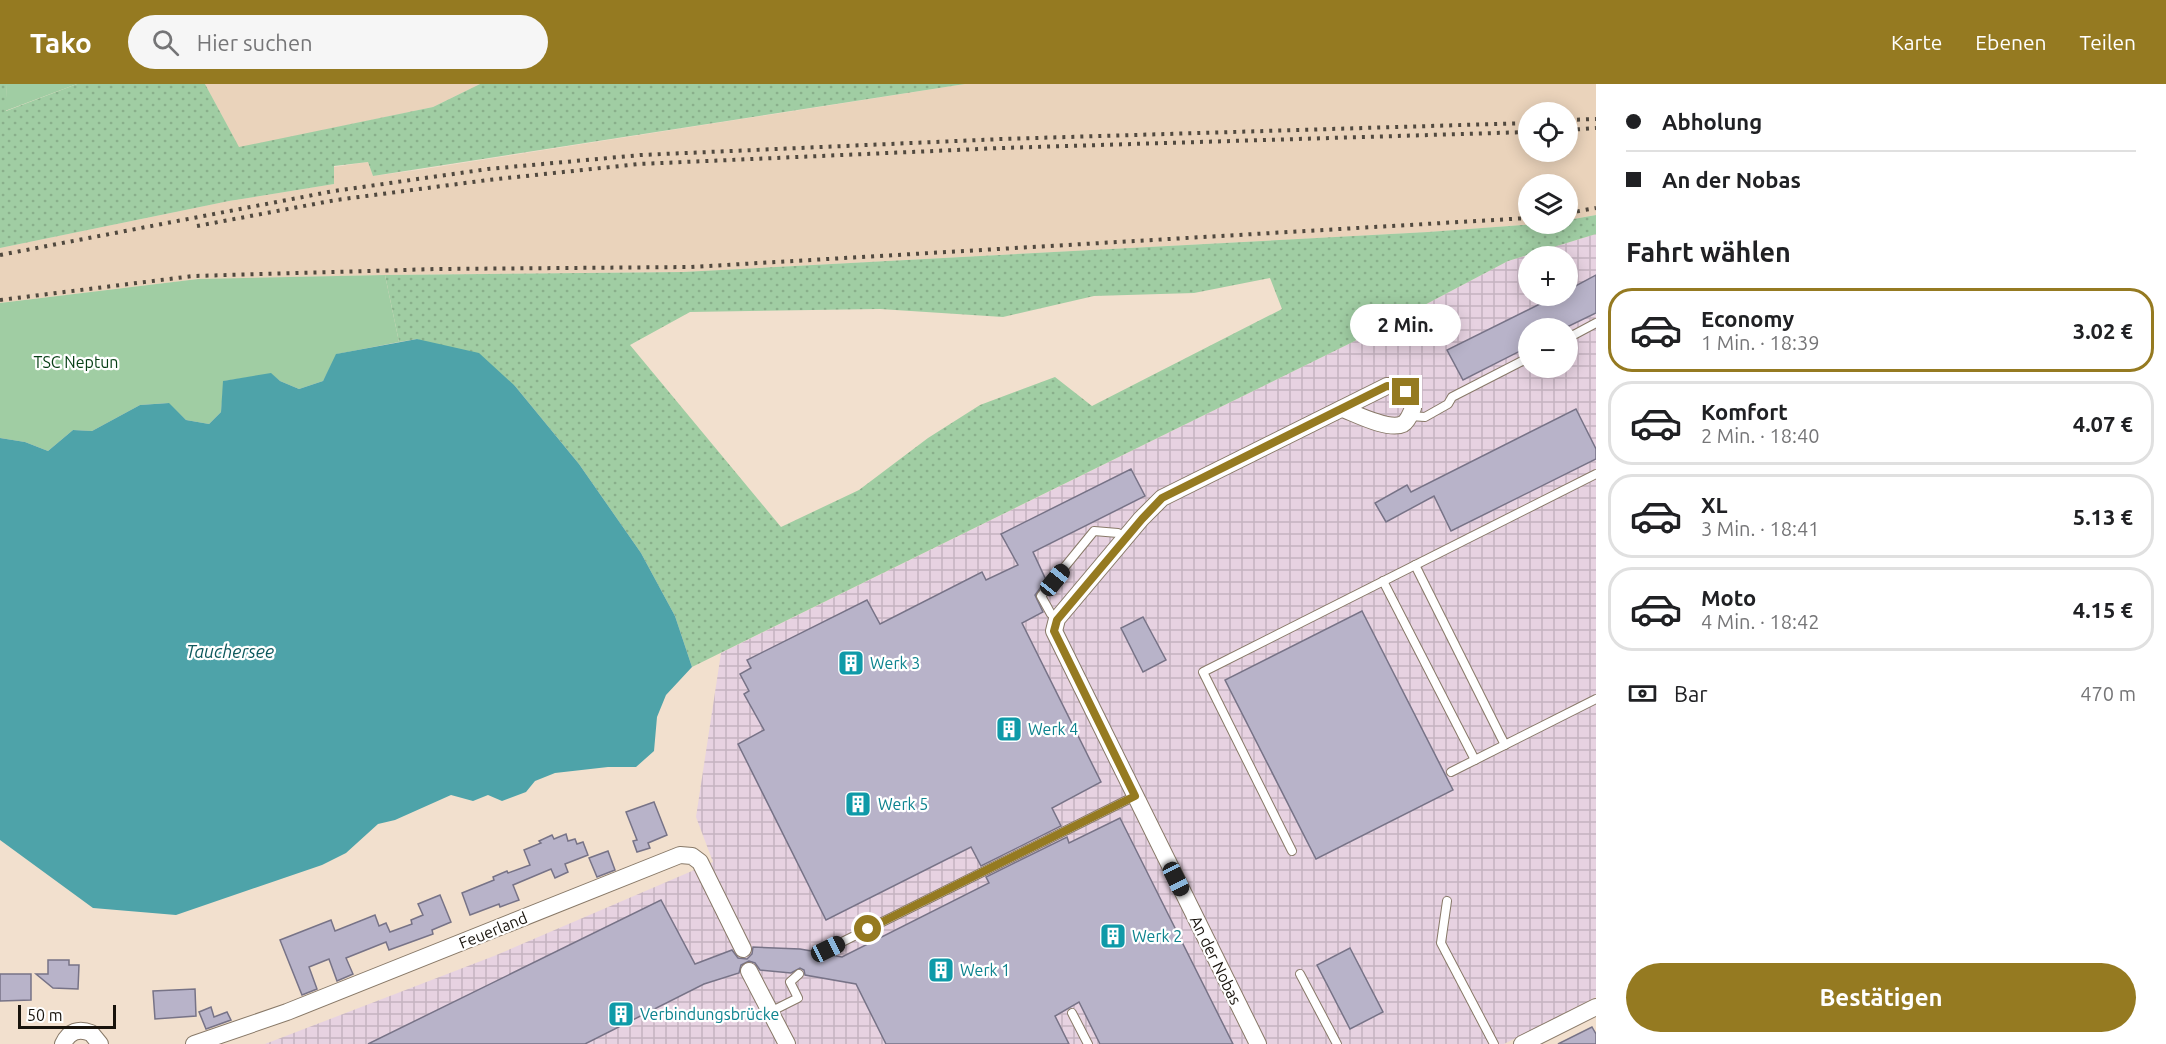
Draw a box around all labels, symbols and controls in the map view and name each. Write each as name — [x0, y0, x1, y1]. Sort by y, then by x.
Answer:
search box — [128, 15, 548, 69]
icon: search — [149, 26, 182, 59]
text: Tako — [30, 27, 92, 58]
text: Hier suchen — [197, 30, 313, 55]
text: Karte — [1891, 30, 1942, 54]
text: Ebenen — [1975, 30, 2047, 54]
text: Teilen — [2080, 30, 2136, 54]
map controls — [1518, 102, 1578, 378]
button: locate — [1518, 102, 1578, 162]
text: Abholung — [1662, 109, 1762, 134]
text: An der Nobas — [1662, 167, 1801, 192]
button: layers — [1518, 174, 1578, 234]
text: Fahrt wählen — [1626, 237, 1791, 267]
button: + — [1518, 246, 1578, 306]
icon: car — [1629, 303, 1683, 357]
callout: 2 Min. — [1350, 305, 1462, 347]
text: Economy — [1701, 306, 1794, 331]
text: 2 Min. — [1378, 313, 1434, 336]
button: − — [1518, 318, 1578, 378]
text: 3.02 € — [2073, 318, 2133, 343]
text: 1 Min. · 18:39 — [1701, 331, 1820, 354]
park label: TSC Neptun — [34, 353, 118, 371]
route end — [1392, 378, 1419, 405]
icon: car — [1629, 396, 1683, 450]
text: Komfort — [1701, 399, 1788, 424]
text: 4.07 € — [2073, 411, 2133, 436]
text: 2 Min. · 18:40 — [1701, 424, 1820, 447]
icon: car — [1629, 489, 1683, 543]
text: XL — [1701, 492, 1728, 517]
text: 5.13 € — [2073, 504, 2133, 529]
text: 3 Min. · 18:41 — [1701, 517, 1820, 540]
car — [1037, 560, 1073, 600]
icon: car — [1629, 582, 1683, 636]
text: Moto — [1701, 585, 1756, 610]
text: 4.15 € — [2073, 597, 2133, 622]
text: 4 Min. · 18:42 — [1701, 610, 1820, 633]
water label: Tauchersee — [186, 641, 274, 661]
building icon: Werk 3 — [836, 648, 866, 678]
place label: Werk 3 — [870, 654, 920, 672]
icon: cash — [1626, 677, 1659, 710]
text: Bar — [1674, 681, 1708, 706]
text: 470 m — [2080, 682, 2136, 705]
building icon: Werk 4 — [994, 714, 1024, 744]
place label: Werk 4 — [1028, 720, 1078, 738]
building icon: Werk 5 — [843, 789, 873, 819]
place label: Werk 5 — [878, 795, 928, 813]
car — [1160, 859, 1192, 899]
street label: Feuerland — [456, 908, 530, 952]
street label: An der Nobas — [1187, 913, 1245, 1007]
route start — [854, 915, 881, 942]
building icon: Werk 2 — [1098, 921, 1128, 951]
place label: Werk 2 — [1132, 927, 1182, 945]
car — [808, 933, 848, 965]
building icon: Werk 1 — [926, 955, 956, 985]
place label: Werk 1 — [960, 961, 1010, 979]
button: Bestätigen — [1626, 963, 2136, 1032]
building icon: Verbindungsbrücke — [606, 999, 636, 1029]
scale bar — [18, 1002, 116, 1030]
place label: Verbindungsbrücke — [640, 1005, 779, 1023]
text: 50 m — [27, 1006, 63, 1024]

